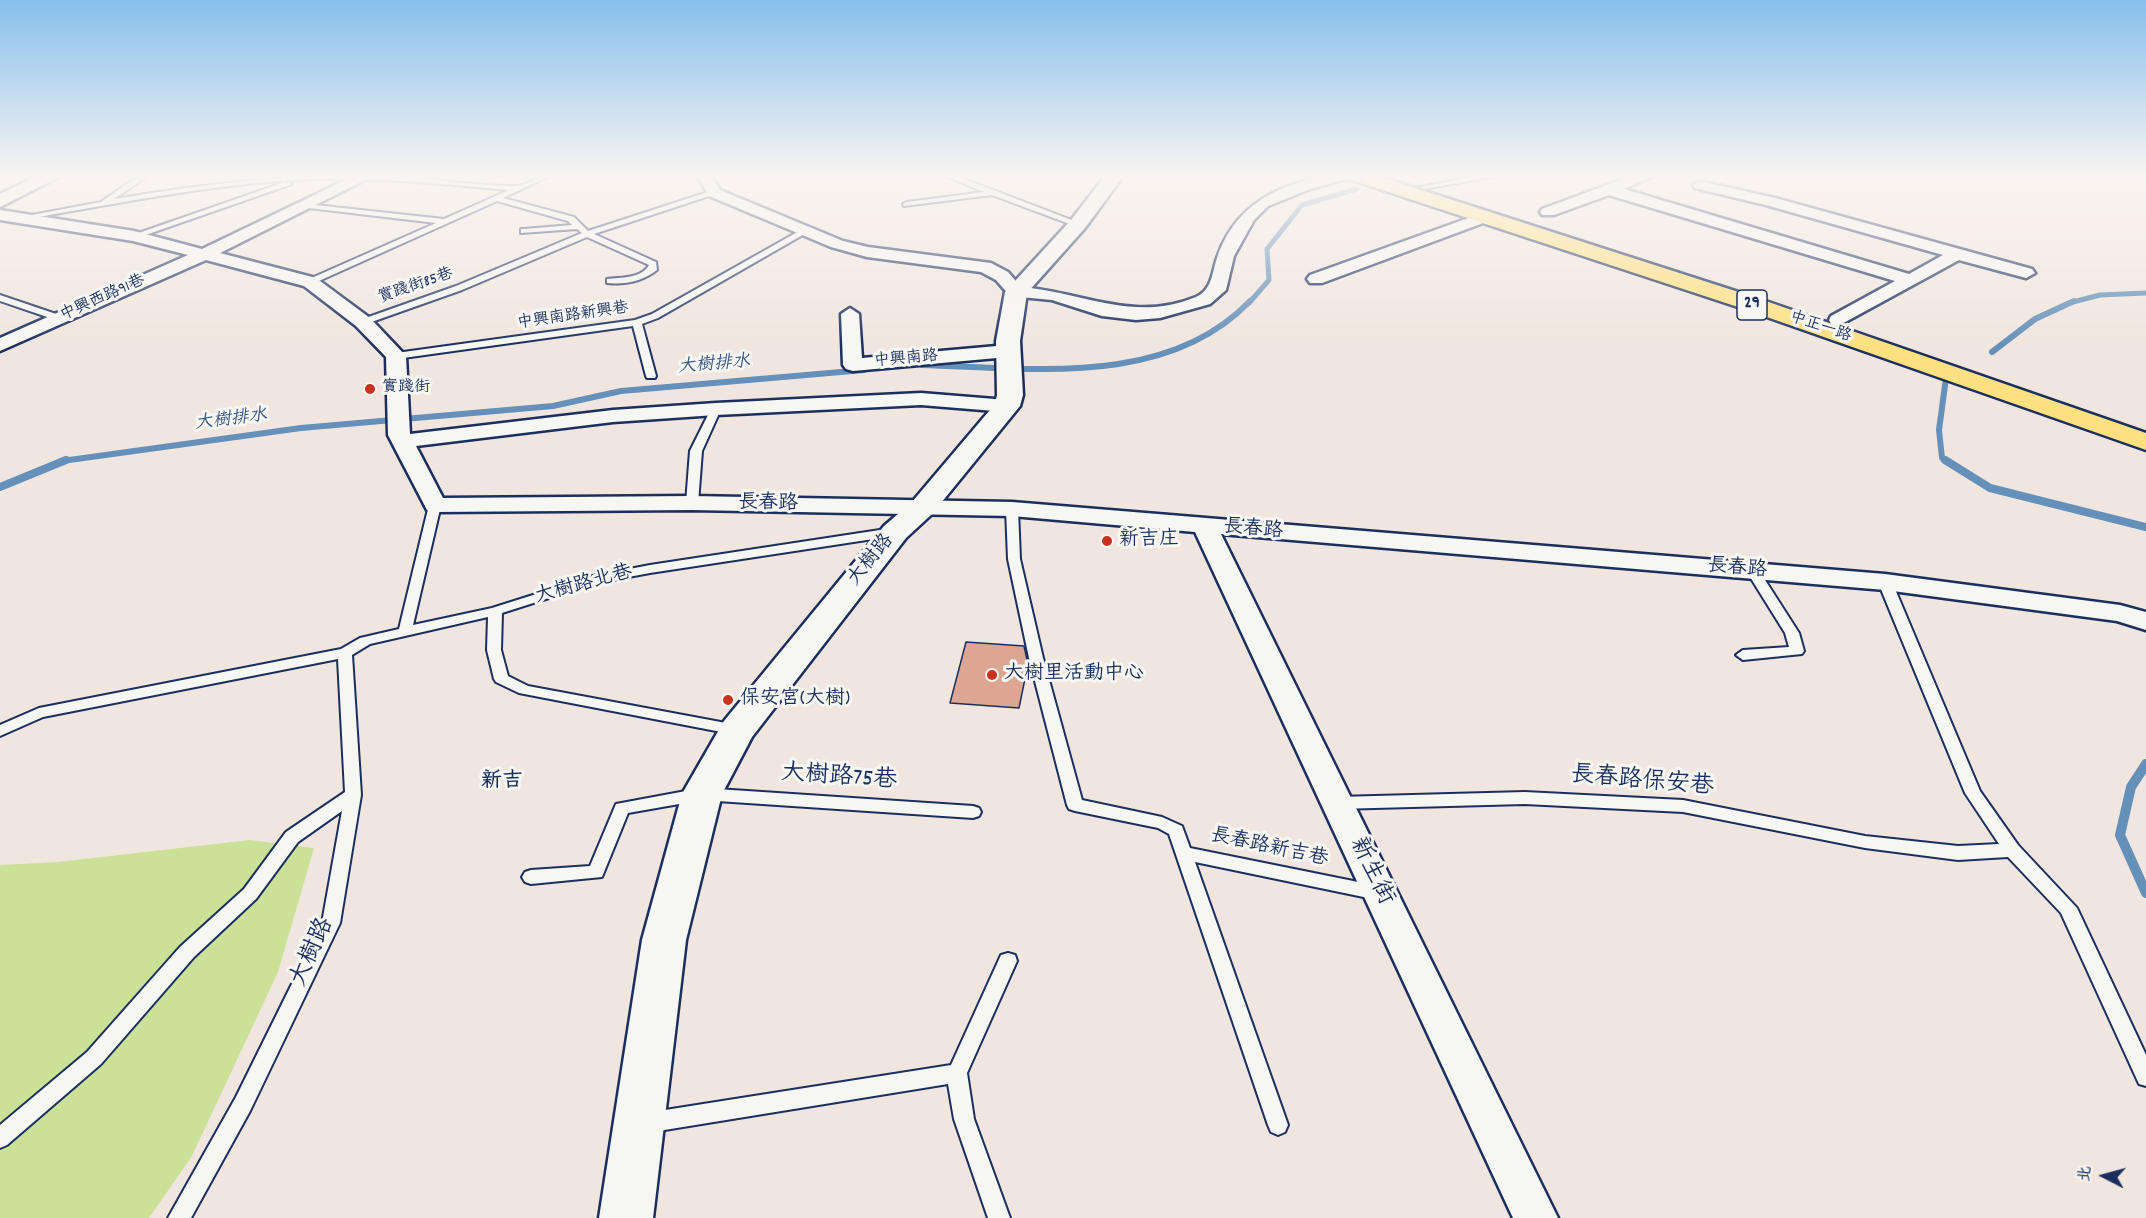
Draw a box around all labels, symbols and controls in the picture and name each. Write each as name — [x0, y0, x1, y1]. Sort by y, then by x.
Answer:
street label: 實踐街85巷 — [376, 265, 456, 309]
street label: 中興西路91巷 — [58, 272, 148, 326]
road number: 29 — [1737, 290, 1767, 320]
street label: 中興南路新興巷 — [516, 300, 630, 334]
street label: 中正一路 — [1787, 309, 1853, 347]
street label: 中興南路 — [873, 348, 939, 372]
water label: 大樹排水 — [677, 352, 751, 380]
place label: 實踐街 — [382, 379, 430, 399]
marker: 實踐街 — [363, 382, 377, 396]
water label: 大樹排水 — [194, 406, 268, 436]
street label: 長春路 — [738, 492, 798, 518]
street label: 長春路 — [1222, 516, 1284, 546]
place label: 新吉庄 — [1119, 529, 1179, 553]
street label: 大樹路 — [844, 530, 900, 592]
marker: 新吉庄 — [1100, 534, 1114, 548]
street label: 長春路 — [1706, 555, 1768, 585]
street label: 大樹路北巷 — [533, 561, 635, 611]
place label: 大樹里活動中心 — [1004, 663, 1144, 687]
marker: 大樹里活動中心 — [985, 668, 999, 682]
place label: 保安宮(大樹) — [740, 688, 850, 712]
marker: 保安宮(大樹) — [721, 693, 735, 707]
street label: 大樹路75巷 — [780, 761, 898, 797]
street label: 長春路保安巷 — [1569, 762, 1715, 804]
district label: 新吉 — [481, 770, 523, 796]
street label: 長春路新吉巷 — [1208, 825, 1330, 873]
street label: 新生街 — [1341, 833, 1399, 911]
street label: 大樹路 — [286, 914, 342, 992]
north arrow — [2074, 1146, 2134, 1206]
text: 北 — [2073, 1165, 2098, 1183]

